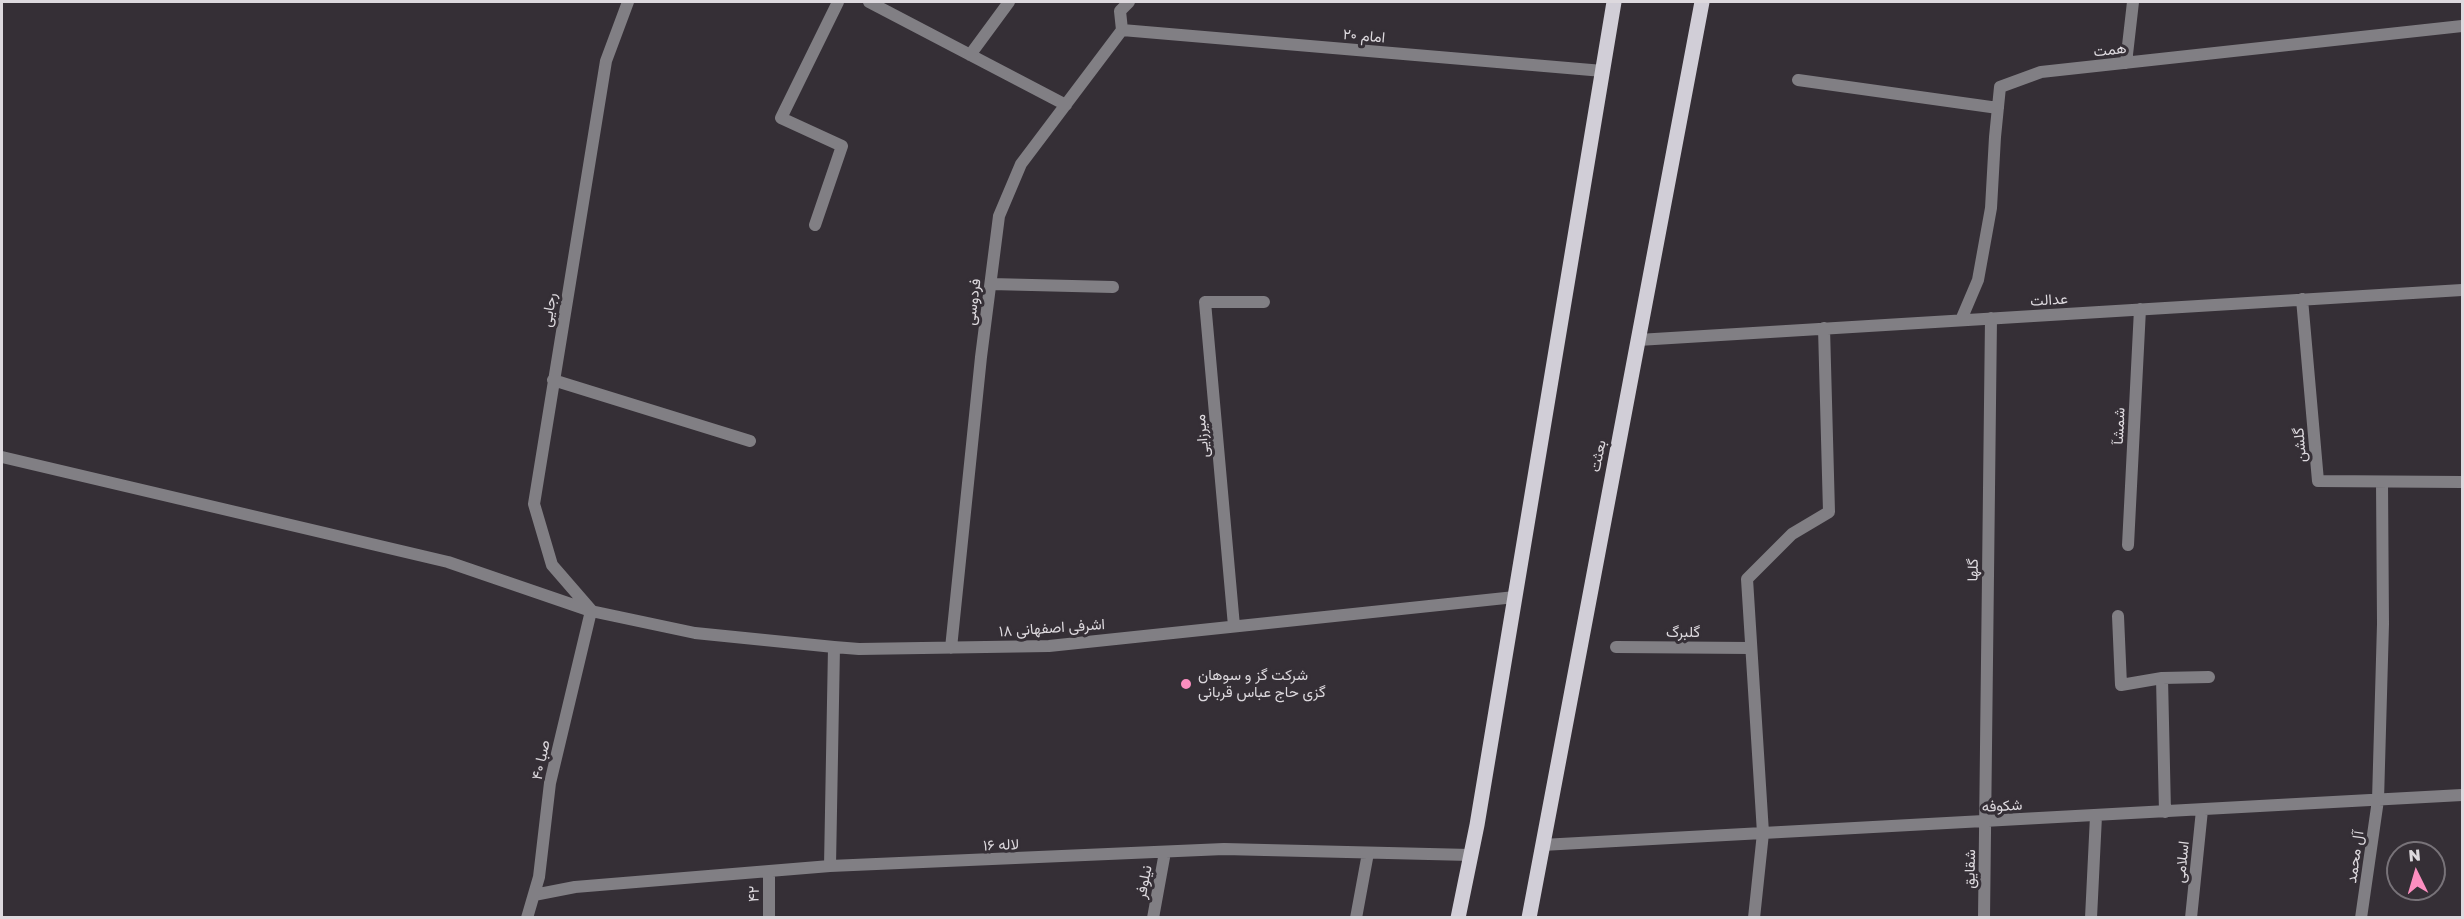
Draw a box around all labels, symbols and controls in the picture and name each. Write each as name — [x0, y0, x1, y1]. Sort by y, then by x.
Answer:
street label: امام ۲۰ — [1342, 25, 1386, 47]
street label: همت — [2093, 39, 2127, 61]
street label: فردوسی — [961, 278, 985, 326]
street label: عدالت — [2030, 290, 2068, 310]
street label: رجایی — [537, 292, 561, 328]
street label: شمشآ — [2109, 407, 2129, 445]
street label: میرزایی — [1191, 414, 1213, 458]
street label: گلشن — [2290, 427, 2310, 463]
street label: بعثت — [1586, 438, 1610, 474]
street label: گلها — [1964, 558, 1982, 582]
street label: اشرفی اصفهانی ۱۸ — [998, 615, 1106, 641]
street label: گلبرگ — [1666, 623, 1700, 641]
place label: شرکت گز و سوهان گزی حاج عباس قربانی — [1198, 666, 1326, 701]
marker: شرکت گز و سوهان گزی حاج عباس قربانی — [1179, 677, 1193, 691]
street label: صبا ۴۰ — [528, 738, 554, 782]
street label: شکوفه — [1981, 796, 2023, 816]
street label: آل محمد — [2342, 830, 2368, 884]
street label: لاله ۱۶ — [983, 835, 1019, 855]
street label: اسلامی — [2171, 840, 2193, 884]
north arrow — [2386, 841, 2446, 901]
text: N — [2408, 845, 2422, 866]
street label: شقایق — [1961, 849, 1979, 889]
street label: نیلوفر — [1132, 864, 1156, 900]
street label: ۴۲ — [745, 886, 763, 902]

